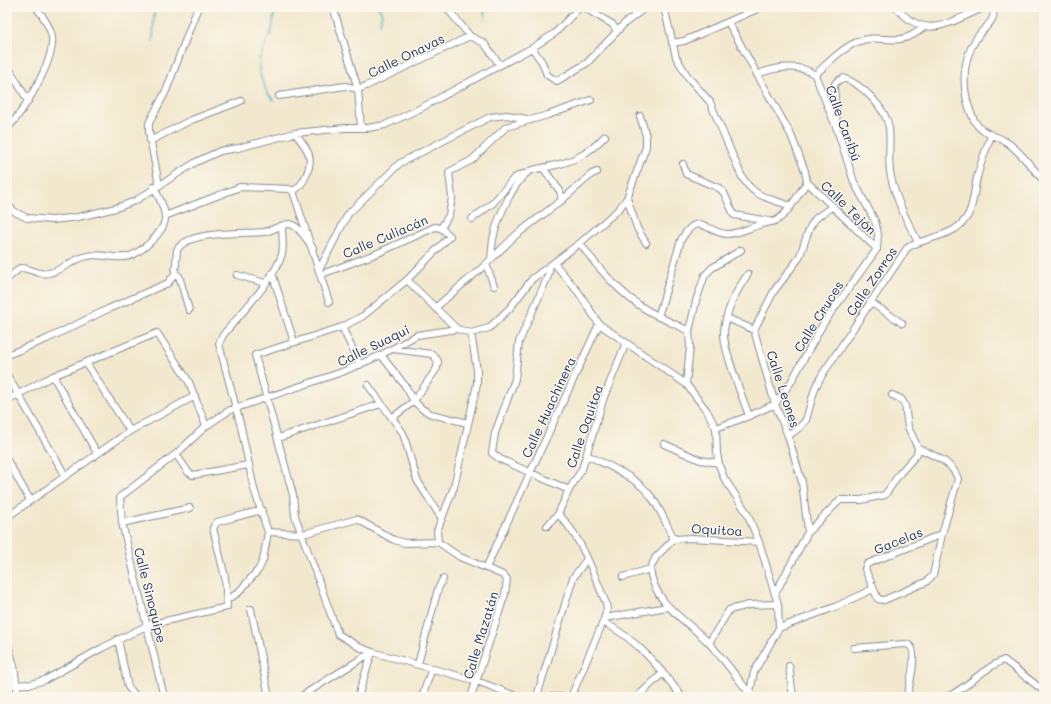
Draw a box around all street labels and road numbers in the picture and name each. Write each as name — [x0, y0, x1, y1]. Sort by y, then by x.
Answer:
street label: Calle Onavas — [365, 29, 447, 81]
street label: Calle Caribú — [822, 83, 866, 163]
street label: Calle Tejón — [818, 176, 880, 238]
street label: Calle Culiacán — [340, 210, 430, 262]
street label: Calle Zorros — [842, 243, 900, 319]
street label: Calle Cruces — [789, 277, 847, 355]
street label: Calle Suaqui — [334, 320, 412, 370]
street label: Calle Leones — [764, 348, 804, 430]
street label: Calle Huachinera — [517, 354, 579, 460]
street label: Calle Oquitoa — [562, 382, 606, 470]
street label: Oquitoa — [691, 519, 743, 539]
street label: Gacelas — [871, 523, 925, 557]
street label: Calle Sinoquipe — [131, 545, 171, 645]
street label: Calle Mazatán — [459, 589, 501, 681]

